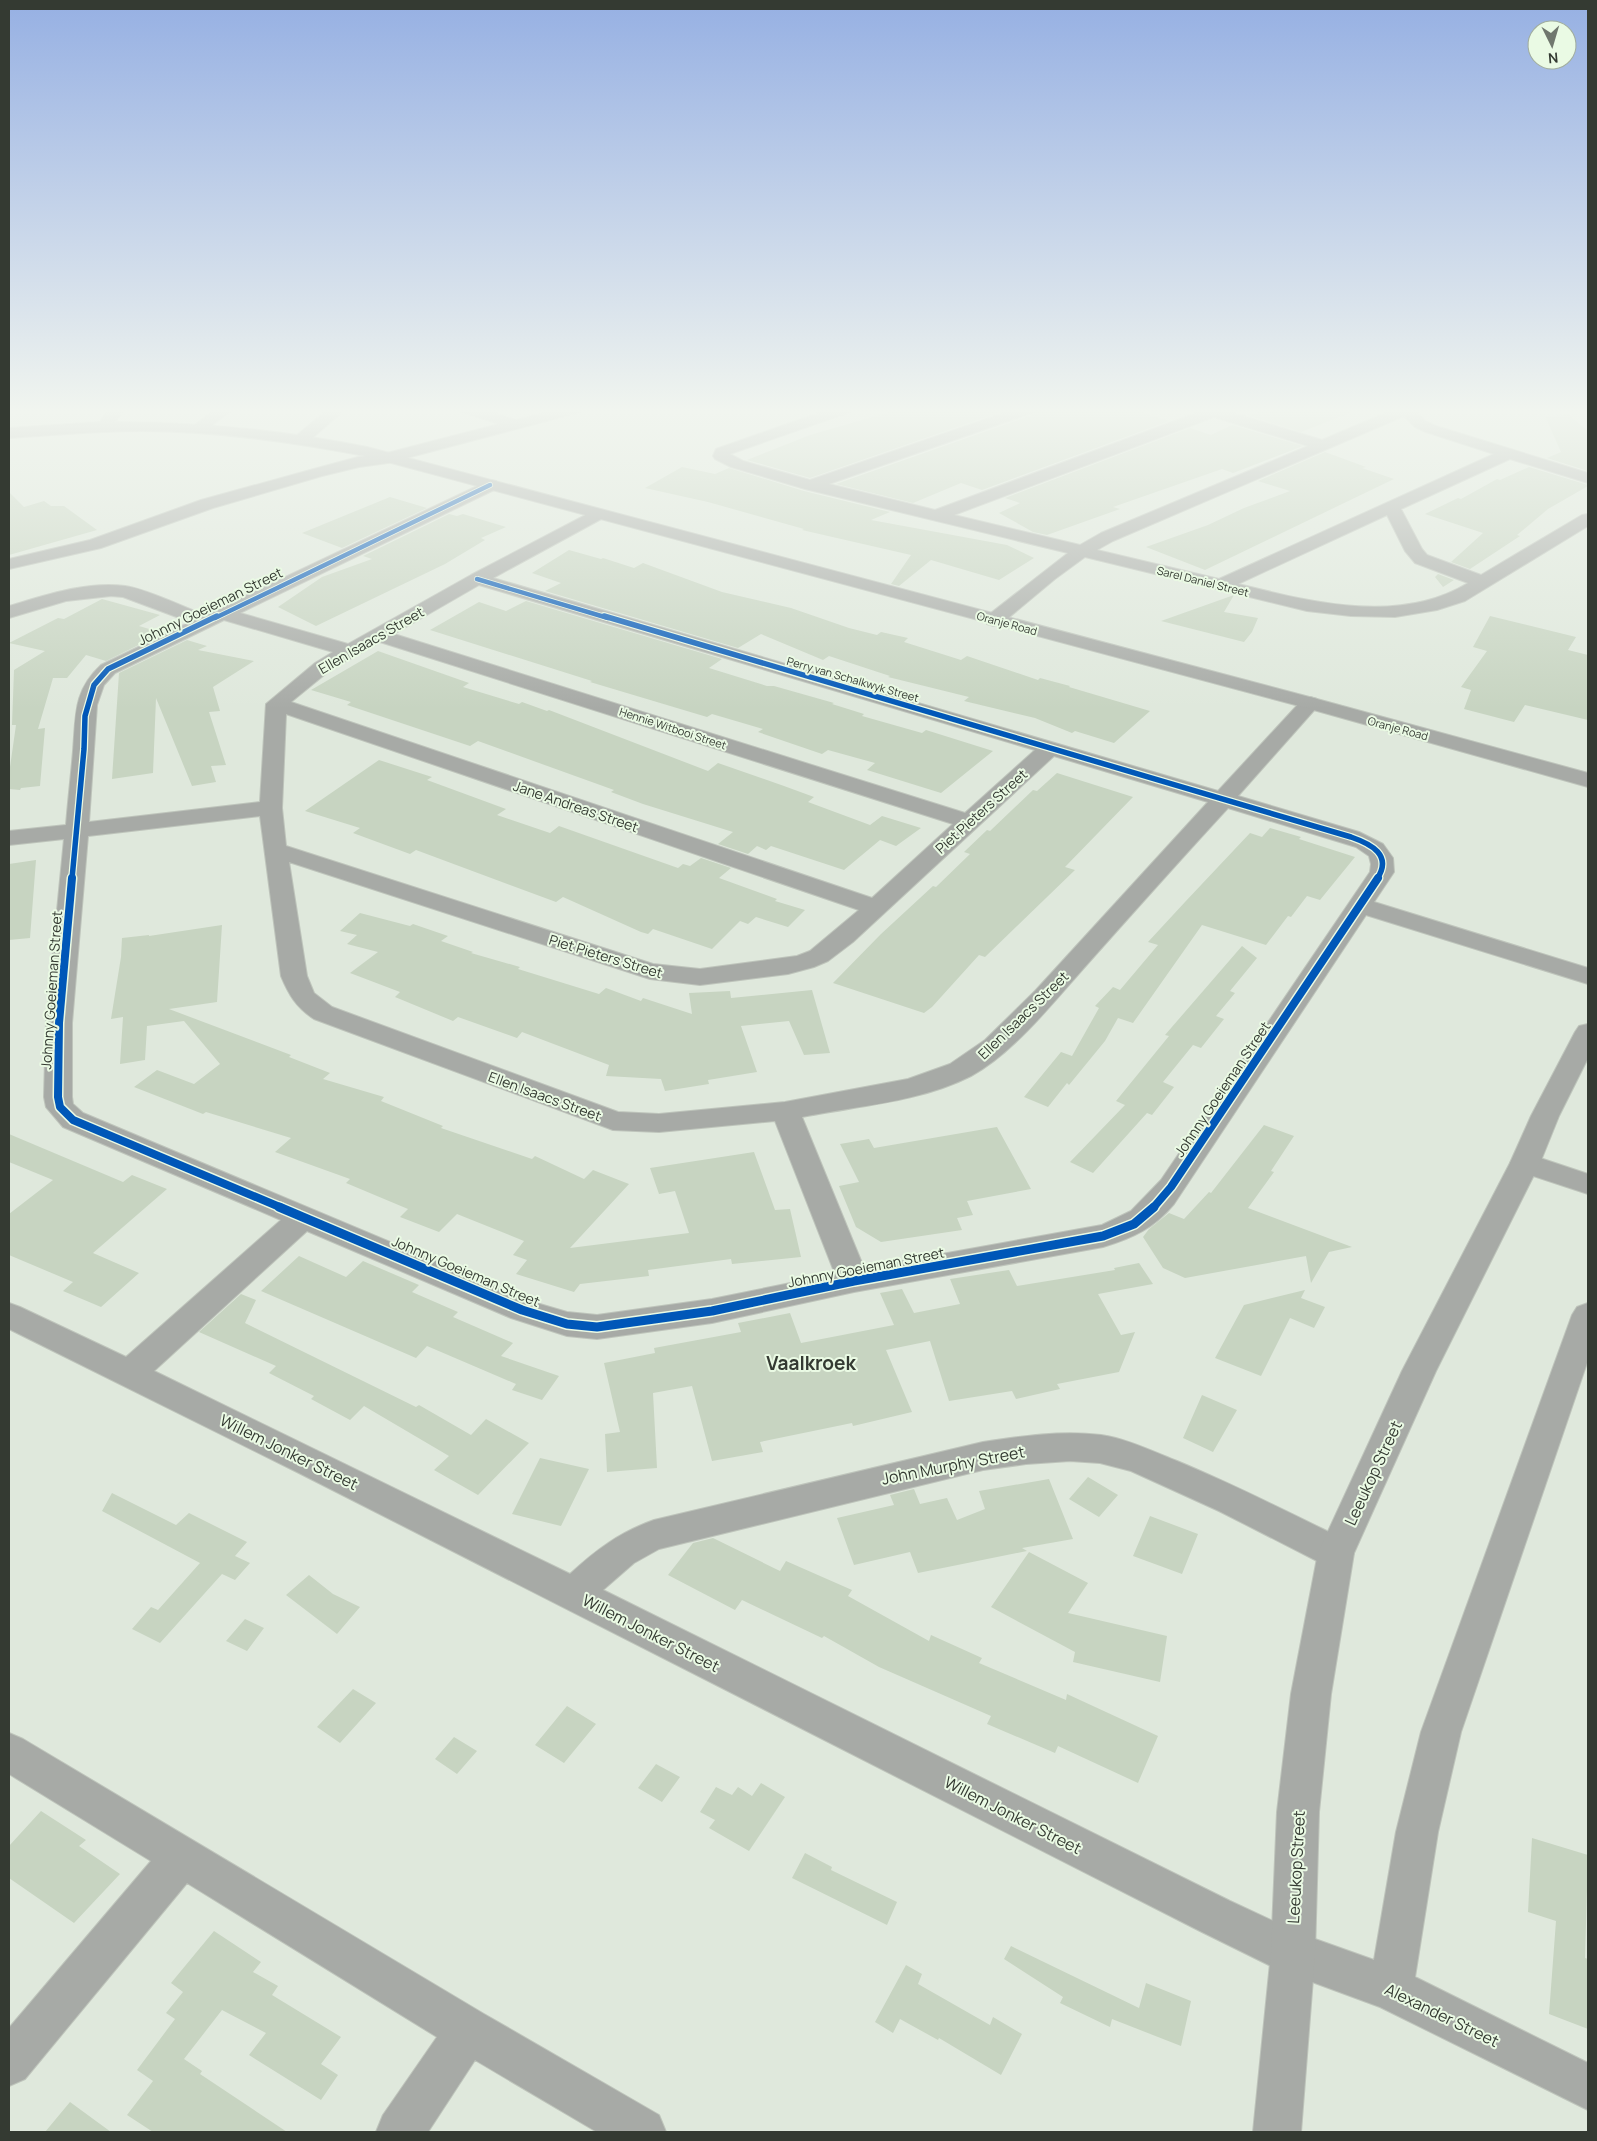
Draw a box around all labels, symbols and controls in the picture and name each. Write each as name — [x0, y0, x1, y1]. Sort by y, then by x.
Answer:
north arrow — [1527, 20, 1577, 70]
text: N — [1547, 49, 1559, 68]
street label: Johnny Goeieman Street — [134, 562, 286, 649]
street label: Sarel Daniel Street — [1156, 562, 1250, 600]
street label: Ellen Isaacs Street — [315, 602, 428, 678]
street label: Oranje Road — [975, 608, 1039, 638]
street label: Perry van Schalkwyk Street — [785, 653, 921, 705]
street label: Hennie Witbooi Street — [618, 704, 728, 752]
street label: Oranje Road — [1366, 713, 1430, 743]
street label: Piet Pieters Street — [931, 764, 1031, 857]
street label: Jane Andreas Street — [511, 776, 641, 836]
street label: Johnny Goeieman Street — [36, 910, 66, 1070]
street label: Piet Pieters Street — [547, 930, 665, 982]
street label: Ellen Isaacs Street — [974, 967, 1073, 1063]
street label: Johnny Goeieman Street — [1170, 1017, 1275, 1160]
street label: Ellen Isaacs Street — [486, 1067, 604, 1125]
street label: Johnny Goeieman Street — [389, 1231, 543, 1311]
street label: Johnny Goeieman Street — [786, 1242, 946, 1292]
district label: Vaalkroek — [766, 1350, 857, 1376]
street label: Willem Jonker Street — [216, 1409, 362, 1495]
street label: Leeukop Street — [1339, 1417, 1407, 1529]
street label: John Murphy Street — [880, 1440, 1026, 1490]
street label: Willem Jonker Street — [579, 1589, 723, 1677]
street label: Willem Jonker Street — [941, 1771, 1085, 1859]
street label: Leeukop Street — [1282, 1810, 1310, 1924]
street label: Alexander Street — [1381, 1978, 1503, 2052]

